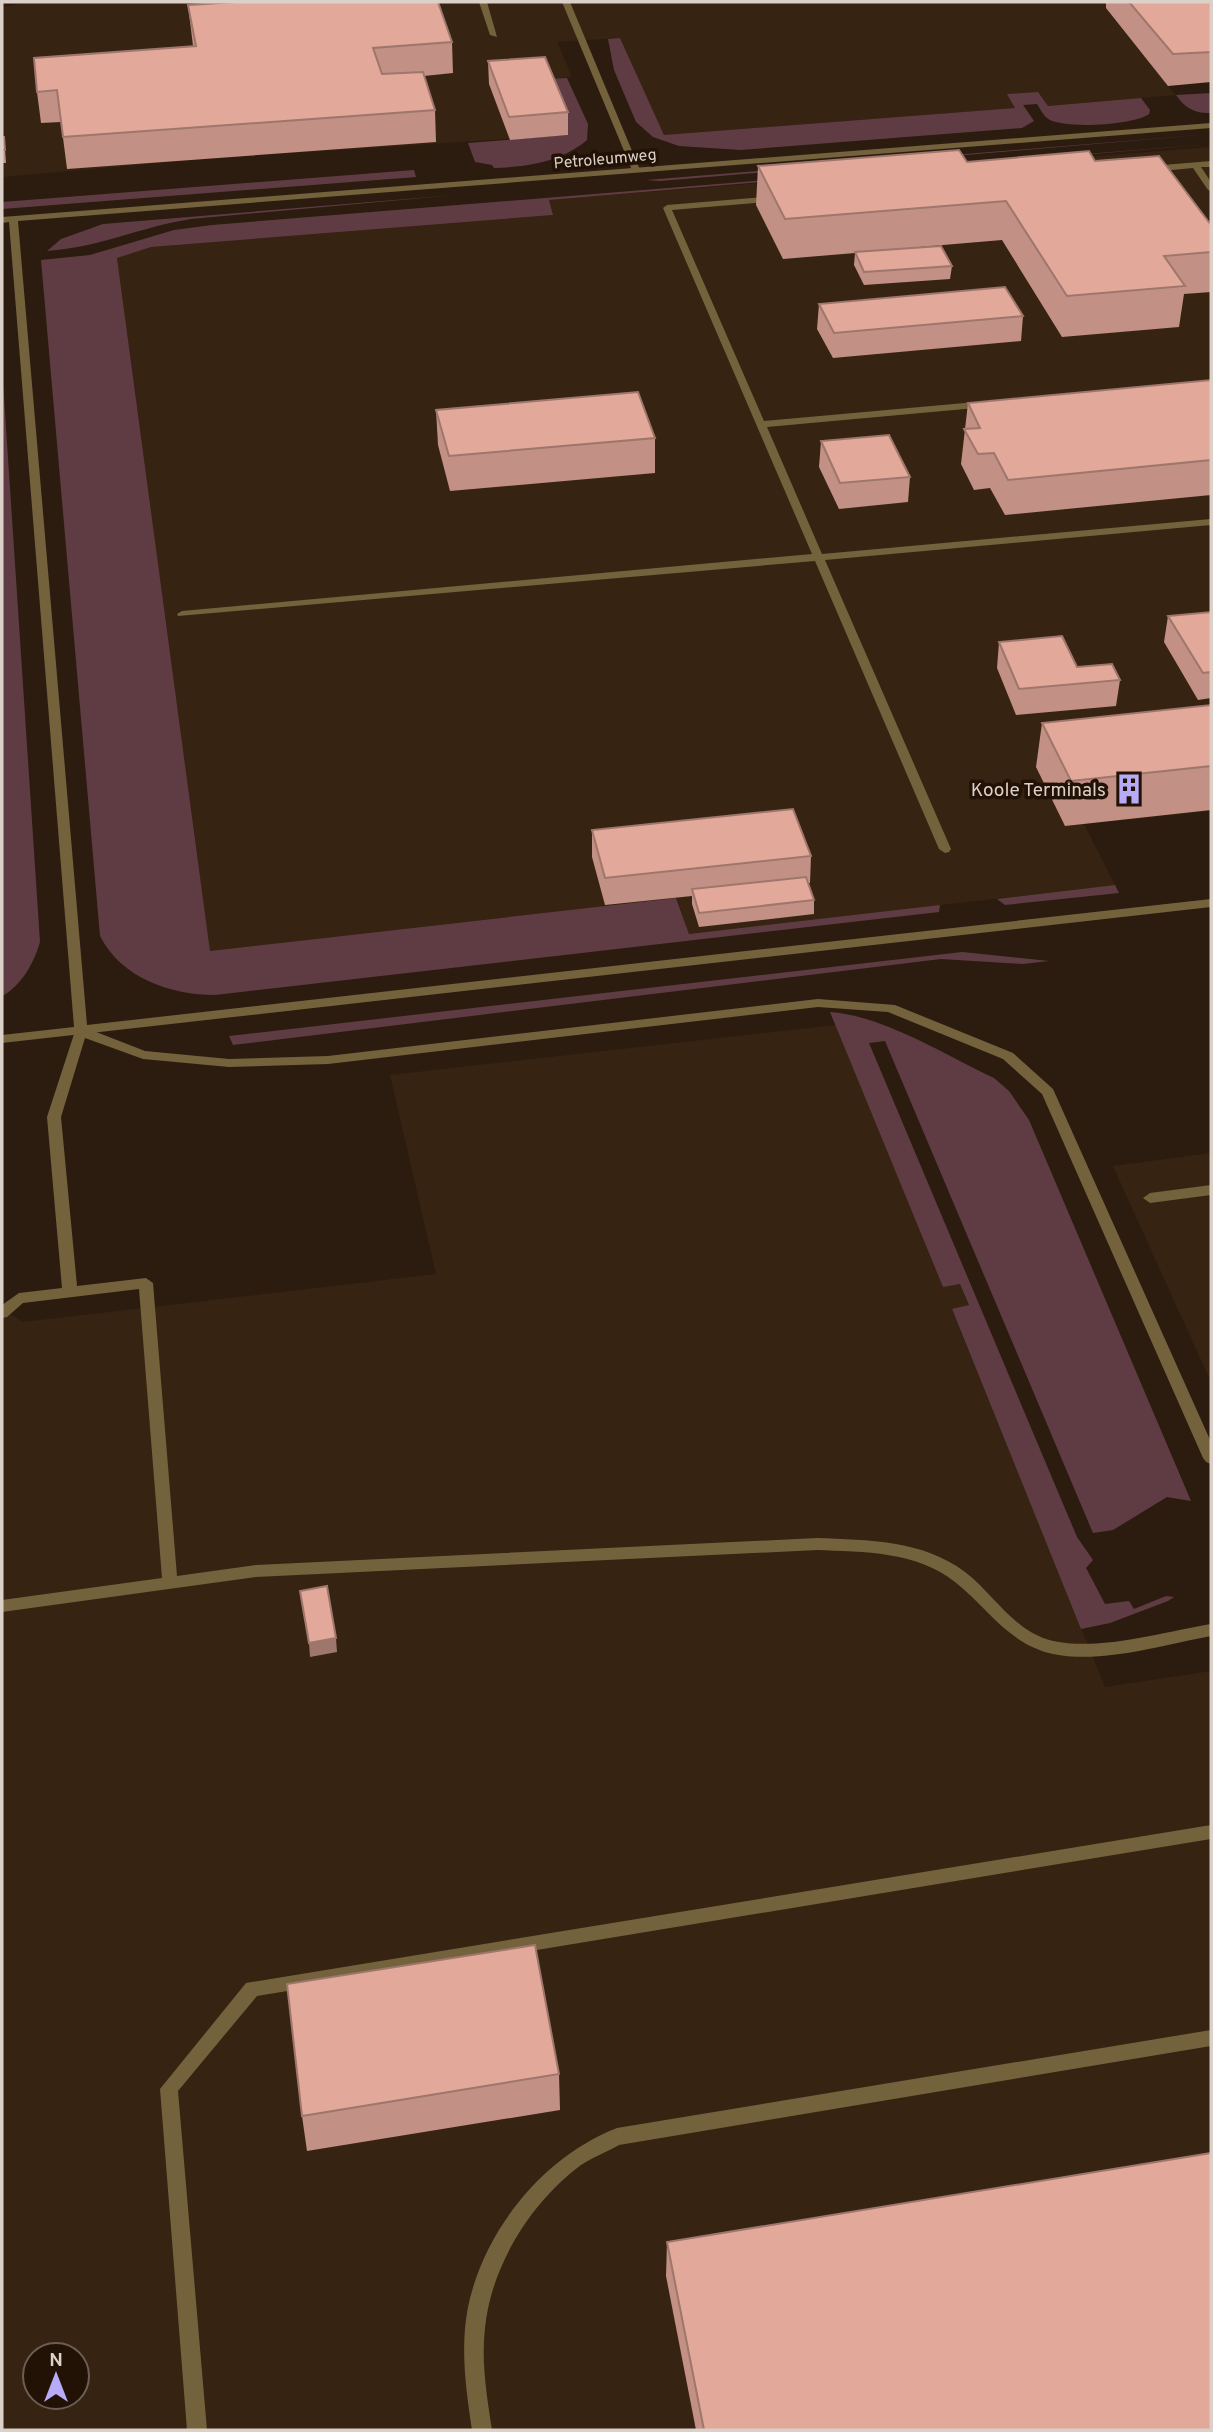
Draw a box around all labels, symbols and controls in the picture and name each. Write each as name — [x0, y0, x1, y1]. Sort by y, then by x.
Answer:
street label: Petroleumweg — [553, 146, 657, 174]
building icon: Koole Terminals — [1112, 772, 1146, 806]
place label: Koole Terminals — [971, 779, 1106, 803]
north arrow — [21, 2341, 91, 2411]
text: N — [49, 2349, 63, 2373]

